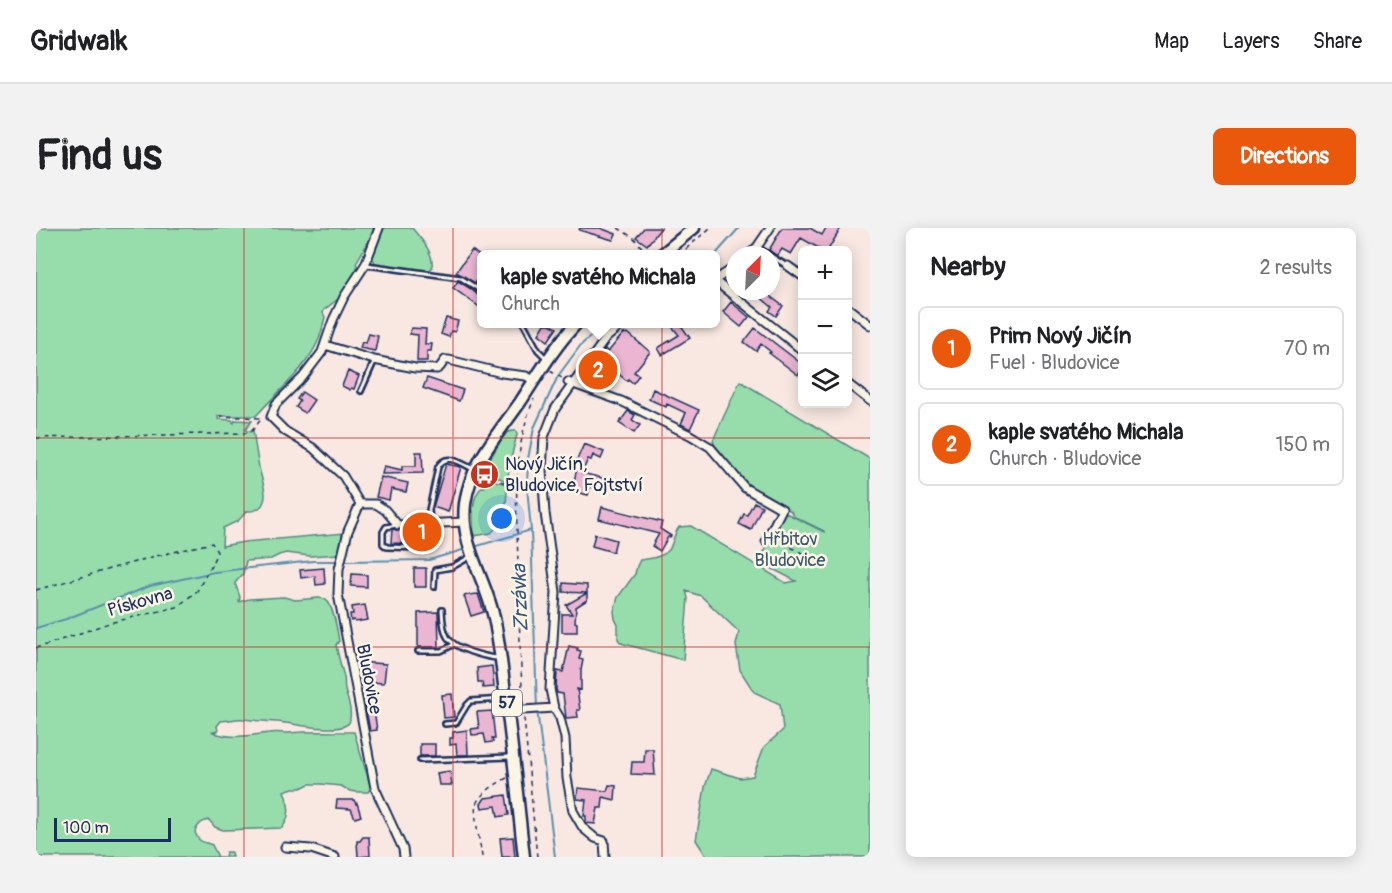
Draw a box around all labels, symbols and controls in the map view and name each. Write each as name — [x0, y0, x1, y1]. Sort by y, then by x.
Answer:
text: Gridwalk — [30, 24, 128, 59]
text: Map — [1154, 28, 1189, 55]
text: Layers — [1222, 28, 1280, 55]
text: Share — [1313, 28, 1362, 55]
button: Directions — [1213, 128, 1356, 185]
text: Find us — [36, 130, 162, 182]
north arrow — [726, 246, 780, 300]
map controls — [798, 246, 852, 408]
button: + — [798, 246, 852, 300]
popup — [477, 250, 720, 328]
text: Nearby — [930, 251, 1006, 283]
text: 2 results — [1260, 255, 1332, 280]
text: kaple svatého Michala — [501, 263, 696, 291]
text: Church — [501, 291, 560, 316]
button: − — [798, 300, 852, 354]
text: Prim Nový Jičín — [989, 322, 1132, 350]
text: 1 — [948, 336, 955, 361]
text: 70 m — [1284, 336, 1330, 361]
pin: 2 — [578, 348, 618, 392]
text: Fuel · Bludovice — [989, 350, 1120, 375]
button: layers — [798, 354, 852, 408]
text: kaple svatého Michala — [989, 418, 1183, 446]
text: 2 — [946, 432, 957, 457]
text: 150 m — [1276, 432, 1330, 457]
text: Church · Bludovice — [989, 446, 1141, 471]
place label: Nový Jičín, Bludovice, Fojtství — [505, 453, 643, 497]
bus stop icon: Nový Jičín, Bludovice, Fojtství — [468, 458, 500, 490]
your location — [487, 504, 516, 533]
pin: 1 — [402, 510, 442, 554]
park label: Hřbitov Bludovice — [755, 528, 826, 572]
water label: Zrzávka — [506, 562, 534, 632]
street label: Pískovna — [105, 582, 175, 622]
street label: Bludovice — [351, 642, 387, 716]
road number: 57 — [492, 690, 522, 716]
scale bar — [54, 815, 171, 842]
text: 100 m — [63, 818, 109, 838]

